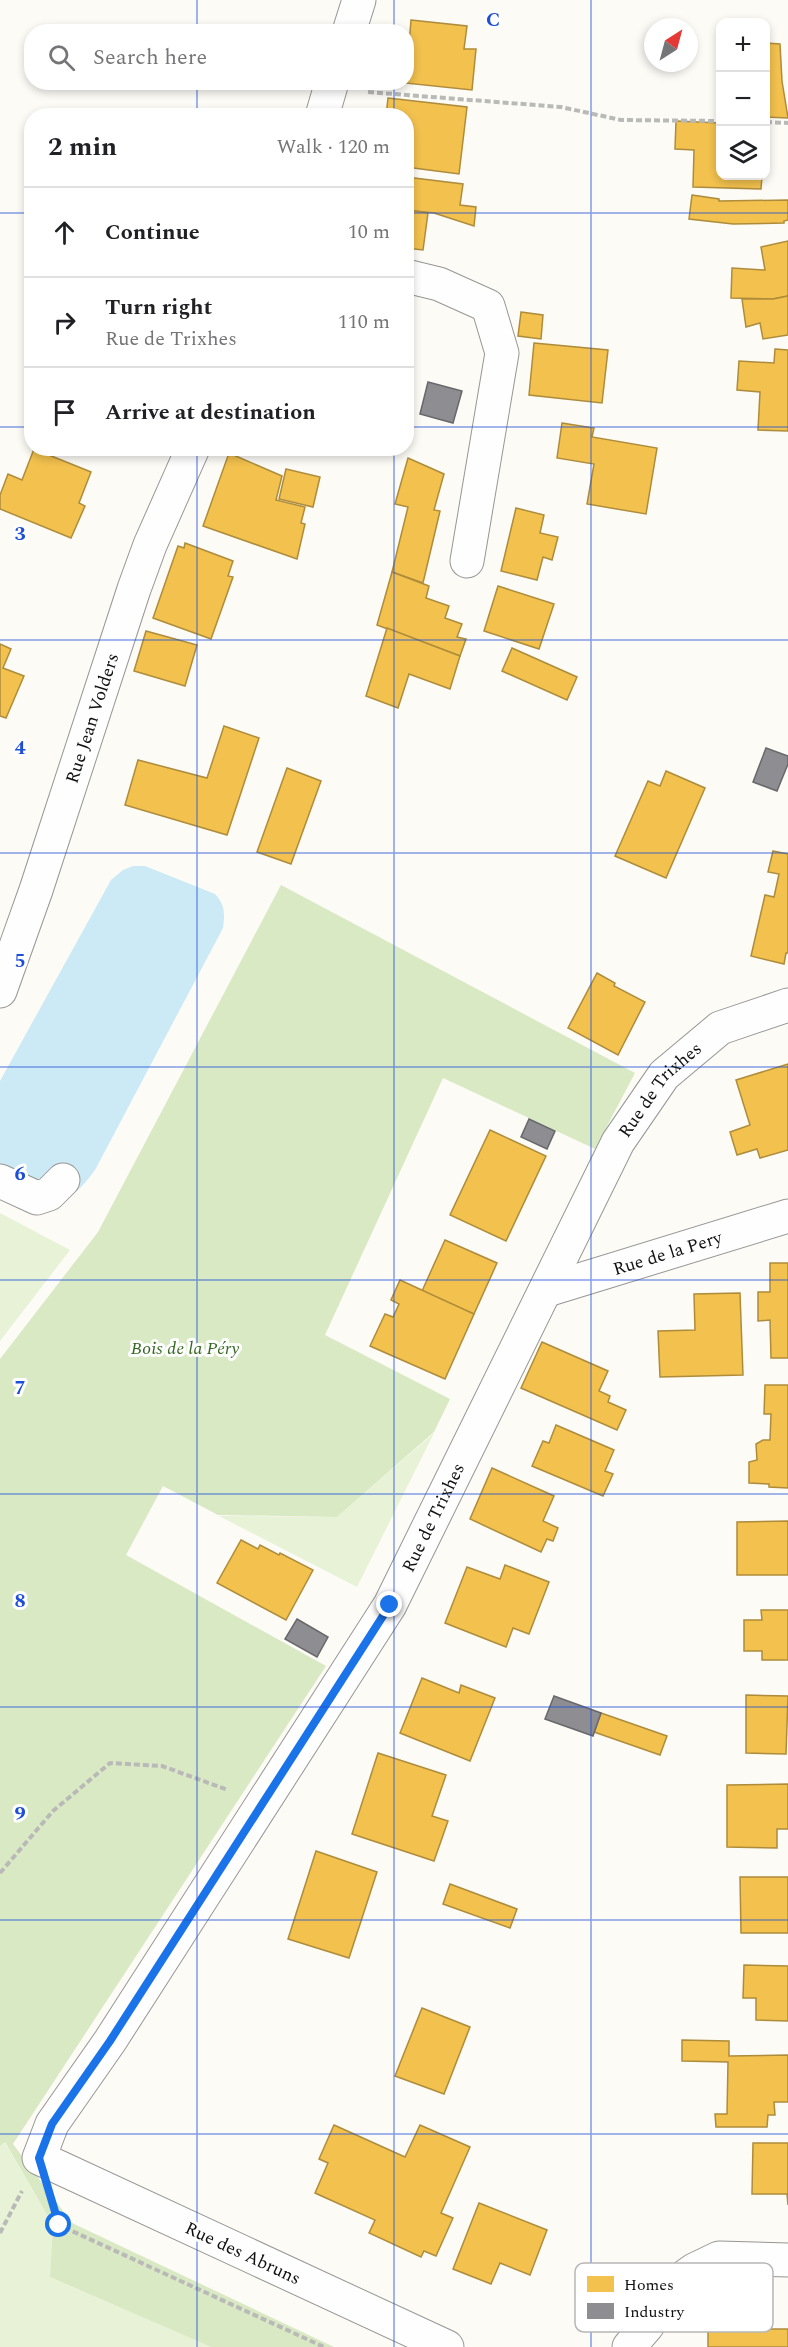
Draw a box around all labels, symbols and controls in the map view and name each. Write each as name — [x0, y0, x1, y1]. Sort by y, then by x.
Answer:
text: C — [486, 5, 500, 35]
north arrow — [644, 18, 698, 72]
map controls — [716, 18, 770, 180]
button: + — [716, 18, 770, 72]
search box — [24, 24, 414, 90]
icon: search — [45, 41, 78, 74]
text: Search here — [93, 41, 207, 74]
button: − — [716, 72, 770, 126]
button: layers — [716, 126, 770, 180]
text: 2 min — [48, 127, 117, 167]
text: Walk · 120 m — [277, 132, 390, 162]
icon: ahead — [48, 216, 81, 249]
text: Continue — [105, 216, 200, 249]
text: 10 m — [348, 217, 390, 247]
text: Turn right — [105, 291, 212, 324]
icon: right — [48, 306, 81, 339]
text: 110 m — [338, 307, 390, 337]
text: Rue de Trixhes — [105, 324, 237, 354]
icon: arrive — [48, 396, 81, 429]
text: Arrive at destination — [105, 396, 316, 429]
text: 3 — [14, 519, 26, 549]
street label: Rue Jean Volders — [59, 650, 126, 787]
text: 4 — [14, 733, 26, 763]
text: 5 — [14, 946, 26, 976]
street label: Rue de Trixhes — [612, 1036, 708, 1143]
text: 6 — [14, 1159, 26, 1189]
street label: Rue de la Pery — [610, 1224, 727, 1283]
park label: Bois de la Péry — [131, 1335, 239, 1362]
text: 7 — [14, 1373, 26, 1403]
street label: Rue de Trixhes — [395, 1458, 472, 1577]
text: 8 — [14, 1586, 26, 1616]
route end — [376, 1591, 402, 1617]
text: 9 — [14, 1799, 26, 1829]
route start — [45, 2211, 71, 2237]
street label: Rue des Abruns — [180, 2215, 305, 2292]
legend — [575, 2263, 773, 2332]
text: Homes — [624, 2273, 674, 2297]
text: Industry — [624, 2300, 685, 2324]

